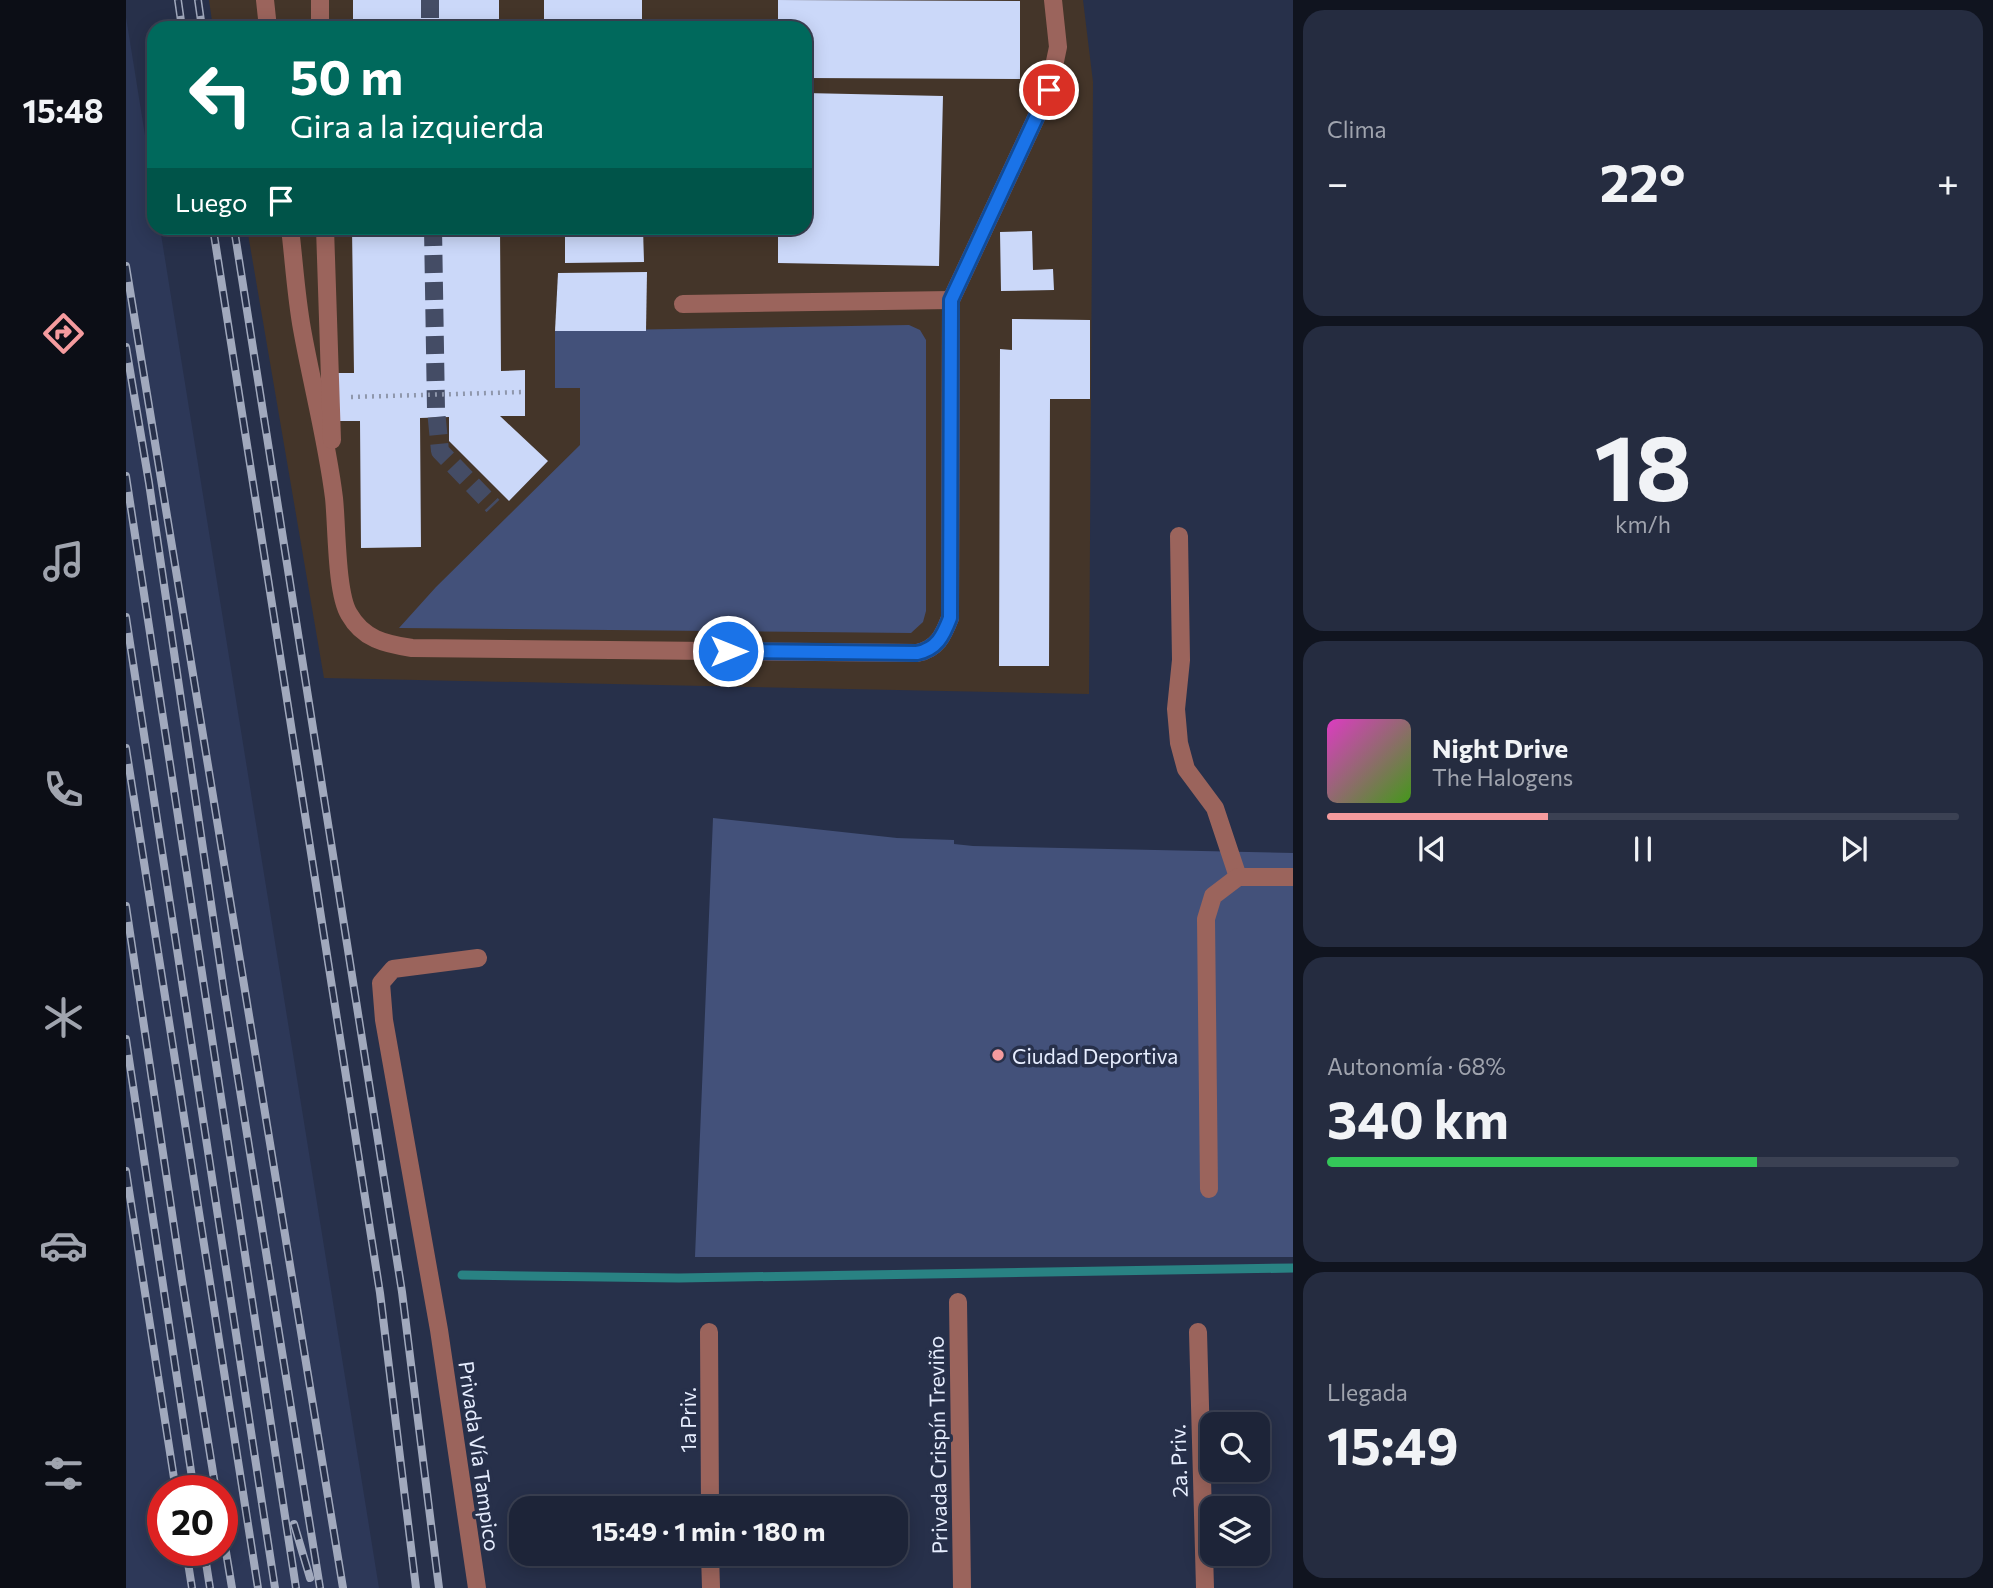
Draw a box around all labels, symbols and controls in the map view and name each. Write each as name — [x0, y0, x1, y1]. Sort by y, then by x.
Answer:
text: 50 m — [290, 45, 403, 105]
icon: left — [175, 49, 266, 140]
pin — [1019, 60, 1079, 120]
icon: arrive — [1030, 71, 1068, 109]
text: 15:48 — [22, 90, 104, 130]
text: Gira a la izquierda — [290, 105, 544, 145]
text: Clima — [1327, 115, 1387, 143]
text: 22° — [1600, 149, 1685, 213]
text: − — [1327, 158, 1349, 205]
text: + — [1937, 158, 1959, 205]
icon: arrive — [262, 182, 300, 220]
text: Luego — [175, 186, 248, 217]
icon: directions — [39, 309, 88, 358]
text: 18 — [1594, 408, 1692, 520]
text: km/h — [1615, 510, 1671, 538]
icon: music — [39, 537, 88, 586]
position arrow — [691, 614, 765, 688]
text: Night Drive — [1432, 732, 1568, 763]
text: The Halogens — [1432, 763, 1573, 791]
icon: phone — [39, 765, 88, 814]
icon: previous — [1413, 830, 1451, 868]
icon: pause — [1624, 830, 1662, 868]
icon: next — [1835, 830, 1873, 868]
icon: climate — [39, 993, 88, 1042]
place label: Ciudad Deportiva — [1012, 1043, 1178, 1068]
marker: Ciudad Deportiva — [990, 1047, 1006, 1063]
text: Autonomía · 68% — [1327, 1052, 1506, 1080]
text: 340 km — [1327, 1086, 1509, 1150]
icon: car — [39, 1221, 88, 1270]
street label: Privada Crispín Treviño — [923, 1336, 951, 1554]
street label: Privada Vía Tampico — [454, 1359, 506, 1553]
text: Llegada — [1327, 1378, 1408, 1406]
street label: 1a Priv. — [675, 1387, 700, 1453]
map controls — [1200, 1412, 1270, 1566]
button: search — [1200, 1412, 1270, 1482]
text: 15:49 — [1327, 1412, 1459, 1476]
street label: 2a. Priv. — [1164, 1424, 1192, 1498]
icon: filters — [39, 1449, 88, 1498]
speed limit sign: 20 — [147, 1475, 238, 1566]
button: layers — [1200, 1496, 1270, 1566]
text: 15:49 · 1 min · 180 m — [592, 1515, 825, 1546]

